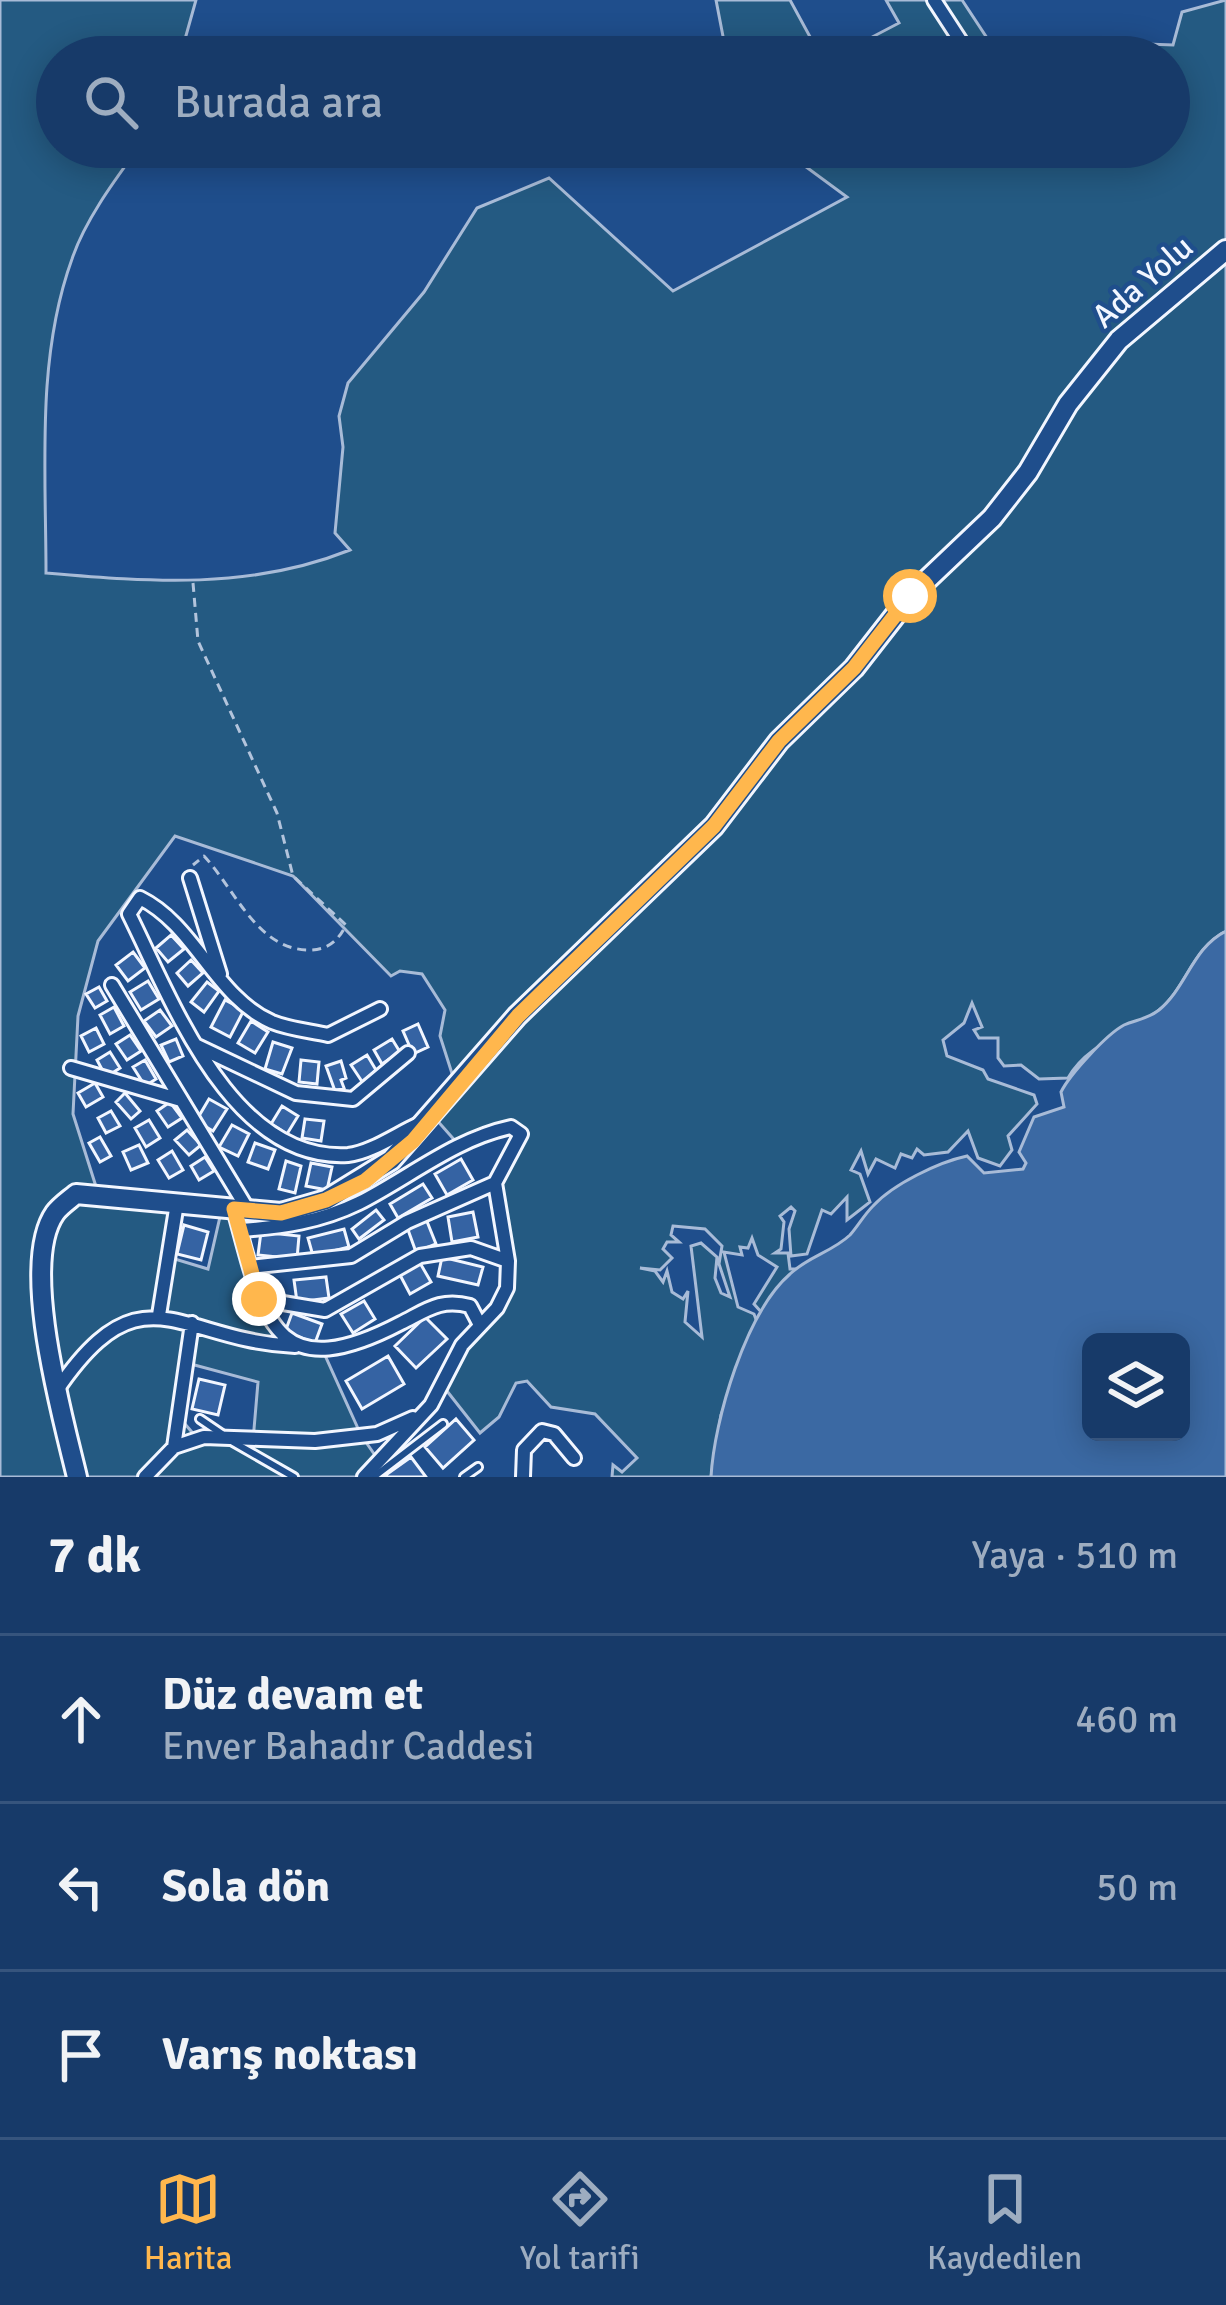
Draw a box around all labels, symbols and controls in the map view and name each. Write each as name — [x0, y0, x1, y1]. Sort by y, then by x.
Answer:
search box — [36, 36, 1190, 168]
icon: search — [78, 69, 144, 135]
text: Burada ara — [174, 75, 383, 130]
street label: Ada Yolu — [1084, 227, 1202, 337]
route start — [883, 569, 937, 623]
route end — [232, 1272, 286, 1326]
map controls — [1082, 1333, 1190, 1441]
button: layers — [1082, 1333, 1190, 1441]
text: 7 dk — [48, 1524, 141, 1587]
text: Yaya · 510 m — [971, 1531, 1178, 1579]
text: Düz devam et — [162, 1667, 423, 1722]
icon: ahead — [48, 1686, 114, 1752]
text: 460 m — [1075, 1695, 1178, 1743]
text: Enver Bahadır Caddesi — [162, 1722, 534, 1770]
icon: left — [48, 1854, 114, 1920]
text: Sola dön — [162, 1859, 330, 1914]
text: 50 m — [1096, 1863, 1178, 1911]
icon: arrive — [48, 2022, 114, 2088]
text: Varış noktası — [162, 2027, 418, 2082]
tab: Harita — [144, 2166, 232, 2279]
tab: Yol tarifi — [520, 2166, 640, 2279]
tab: Kaydedilen — [927, 2166, 1082, 2279]

